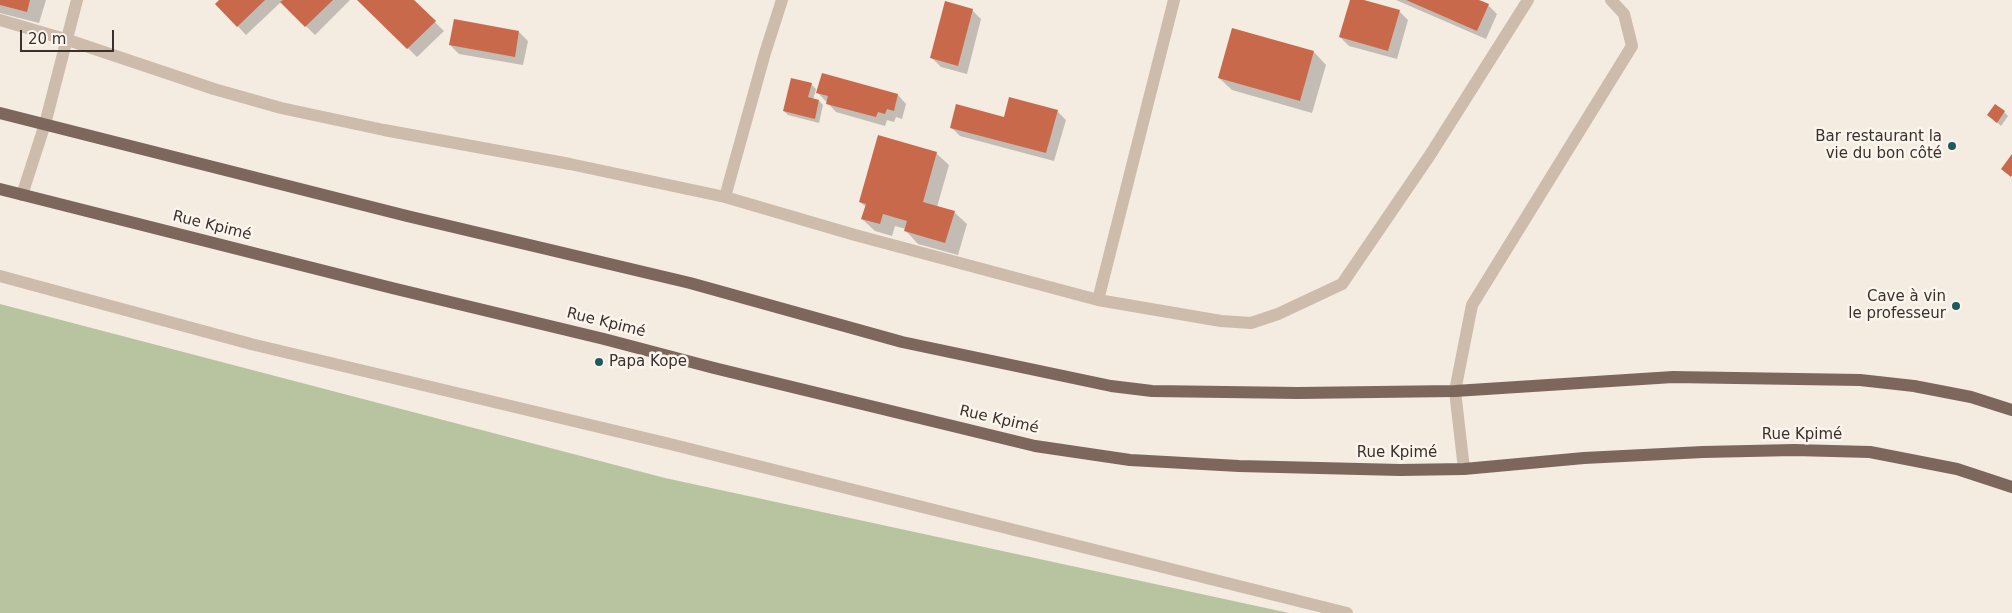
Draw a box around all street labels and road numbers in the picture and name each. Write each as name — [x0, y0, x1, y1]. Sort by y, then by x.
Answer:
street label: Rue Kpimé — [171, 208, 253, 244]
street label: Rue Kpimé — [565, 305, 647, 341]
street label: Rue Kpimé — [958, 402, 1040, 438]
street label: Rue Kpimé — [1762, 426, 1842, 444]
street label: Rue Kpimé — [1357, 444, 1437, 462]

